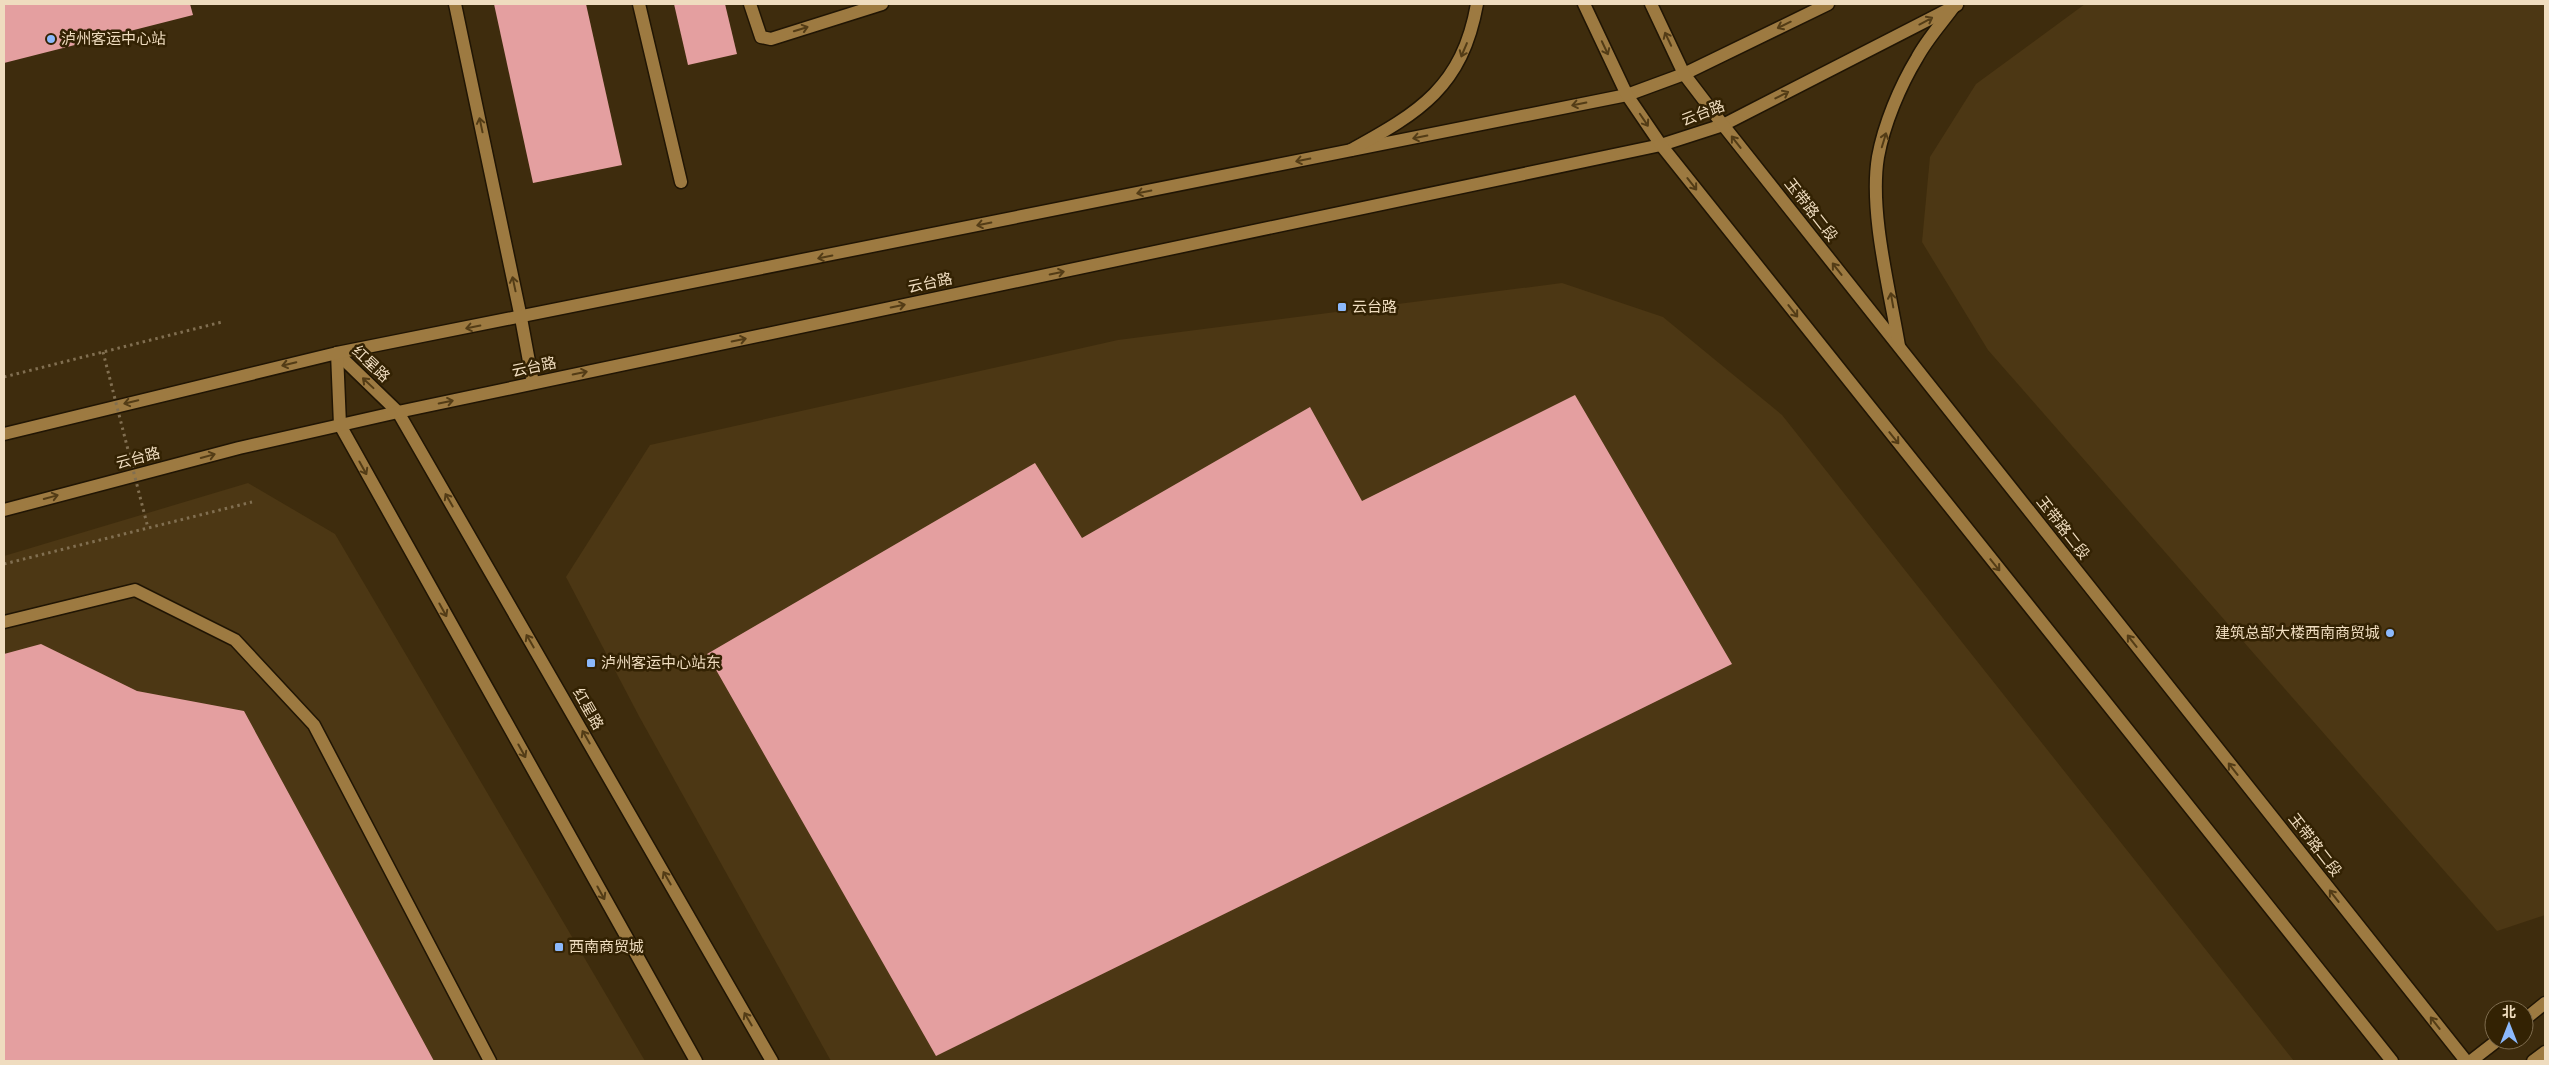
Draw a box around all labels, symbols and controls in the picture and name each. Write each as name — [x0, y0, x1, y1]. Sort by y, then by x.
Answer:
one-way arrow — [1919, 16, 1934, 26]
one-way arrow — [1777, 21, 1792, 30]
one-way arrow — [792, 24, 808, 34]
place label: 泸州客运中心站 — [61, 30, 166, 47]
one-way arrow — [1662, 32, 1672, 47]
marker: 泸州客运中心站 — [45, 33, 57, 45]
one-way arrow — [1600, 40, 1610, 55]
one-way arrow — [1459, 42, 1469, 57]
one-way arrow — [1774, 90, 1789, 99]
street label: 云台路 — [1679, 97, 1727, 129]
one-way arrow — [1571, 100, 1587, 110]
one-way arrow — [1639, 113, 1649, 127]
one-way arrow — [475, 117, 485, 133]
one-way arrow — [1412, 132, 1428, 142]
one-way arrow — [1879, 132, 1889, 148]
one-way arrow — [1731, 136, 1742, 149]
one-way arrow — [1295, 156, 1311, 165]
street label: 玉带路二段 — [1782, 175, 1841, 244]
one-way arrow — [1686, 177, 1697, 190]
one-way arrow — [1136, 188, 1152, 197]
one-way arrow — [977, 220, 993, 230]
one-way arrow — [817, 252, 833, 262]
one-way arrow — [1832, 263, 1843, 276]
one-way arrow — [1049, 268, 1065, 277]
street label: 云台路 — [906, 270, 954, 296]
one-way arrow — [509, 276, 518, 292]
one-way arrow — [1886, 293, 1896, 309]
place label: 云台路 — [1352, 298, 1397, 315]
one-way arrow — [890, 301, 906, 311]
marker: 云台路 — [1336, 301, 1348, 313]
one-way arrow — [1787, 304, 1798, 317]
one-way arrow — [466, 323, 482, 332]
one-way arrow — [731, 335, 747, 344]
street label: 红星路 — [349, 342, 394, 385]
street label: 云台路 — [510, 354, 558, 380]
one-way arrow — [282, 360, 298, 369]
one-way arrow — [572, 368, 588, 378]
one-way arrow — [361, 377, 374, 389]
one-way arrow — [438, 396, 454, 406]
one-way arrow — [124, 398, 140, 408]
one-way arrow — [1889, 431, 1900, 444]
street label: 云台路 — [114, 443, 162, 472]
one-way arrow — [200, 451, 216, 461]
one-way arrow — [359, 460, 369, 475]
one-way arrow — [42, 492, 58, 501]
one-way arrow — [444, 493, 454, 507]
street label: 玉带路二段 — [2034, 493, 2093, 562]
one-way arrow — [1990, 558, 2001, 571]
one-way arrow — [438, 602, 448, 616]
place label: 建筑总部大楼西南商贸城 — [2215, 624, 2380, 641]
marker: 建筑总部大楼西南商贸城 — [2384, 627, 2396, 639]
one-way arrow — [525, 634, 535, 648]
one-way arrow — [2127, 635, 2138, 648]
place label: 泸州客运中心站东 — [601, 654, 721, 671]
marker: 泸州客运中心站东 — [585, 657, 597, 669]
street label: 红星路 — [570, 685, 607, 732]
one-way arrow — [581, 730, 591, 745]
one-way arrow — [517, 744, 527, 759]
one-way arrow — [2228, 762, 2239, 775]
street label: 玉带路二段 — [2286, 810, 2345, 879]
one-way arrow — [662, 871, 672, 886]
one-way arrow — [597, 886, 607, 900]
one-way arrow — [2329, 890, 2340, 903]
place label: 西南商贸城 — [569, 938, 644, 955]
marker: 西南商贸城 — [553, 941, 565, 953]
north arrow — [2484, 1000, 2534, 1050]
text: 北 — [2502, 1004, 2516, 1020]
one-way arrow — [743, 1012, 752, 1027]
one-way arrow — [2430, 1017, 2441, 1030]

